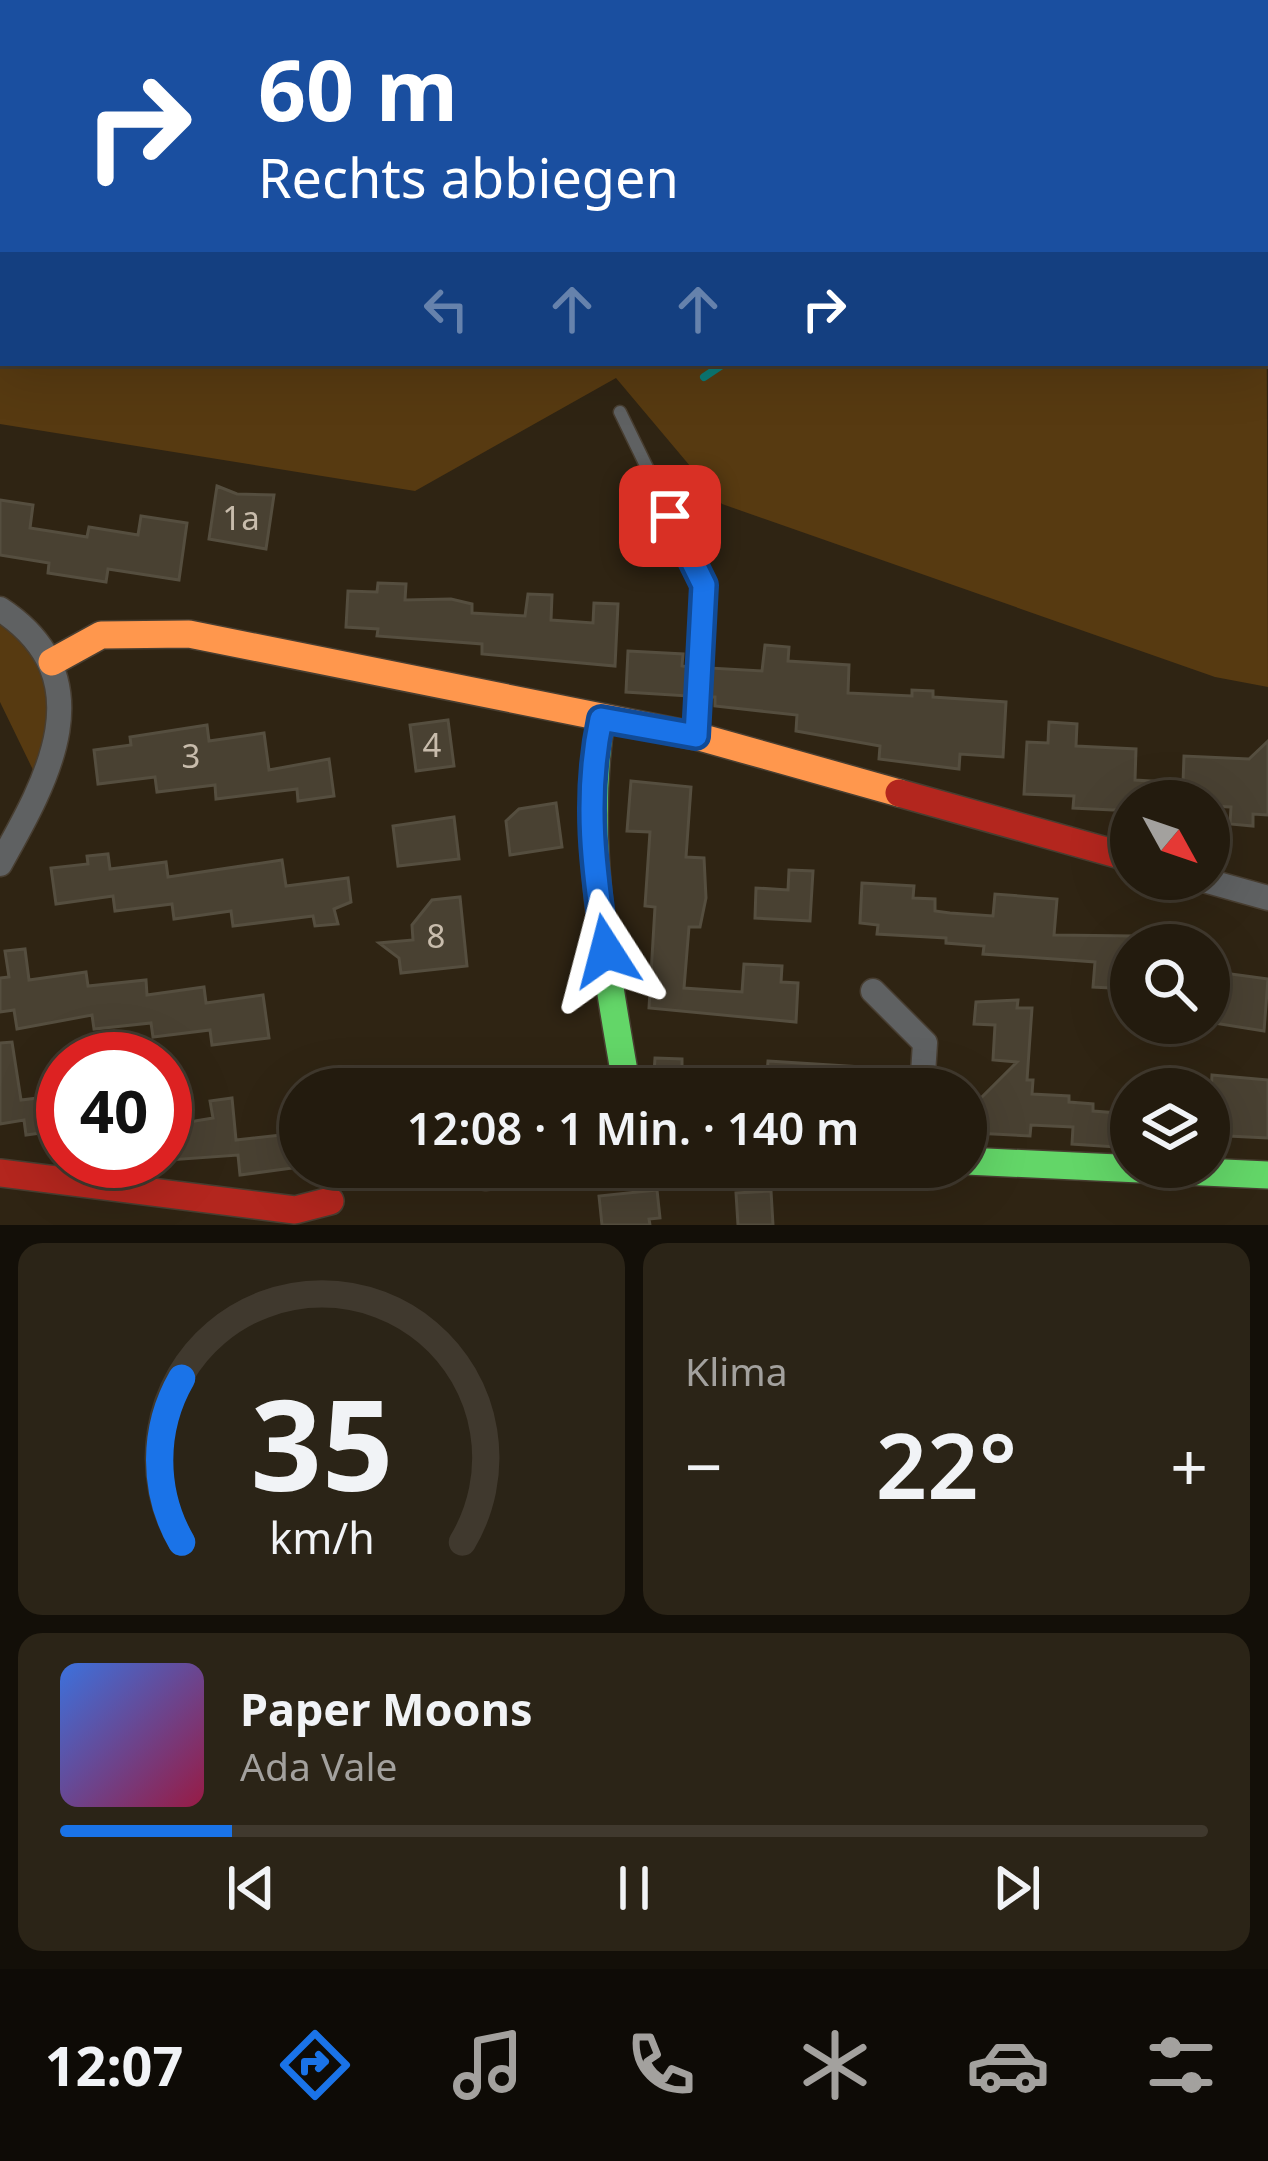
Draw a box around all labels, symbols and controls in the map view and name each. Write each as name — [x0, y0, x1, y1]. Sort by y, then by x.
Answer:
text: 60 m — [258, 31, 458, 146]
icon: right — [60, 48, 216, 204]
text: Rechts abbiegen — [258, 140, 679, 214]
icon: left — [413, 276, 479, 342]
icon: ahead — [539, 276, 605, 342]
icon: ahead — [665, 276, 731, 342]
icon: right — [791, 276, 857, 342]
pin — [619, 465, 721, 567]
icon: arrive — [637, 483, 703, 549]
house number: 1a — [222, 495, 260, 540]
house number: 4 — [423, 722, 442, 767]
house number: 3 — [182, 733, 200, 778]
north arrow — [1110, 780, 1230, 900]
map controls — [1110, 780, 1230, 1188]
position arrow — [543, 888, 669, 1014]
house number: 8 — [427, 913, 445, 958]
button: search — [1110, 924, 1230, 1044]
speed limit sign: 40 — [36, 1032, 192, 1188]
button: layers — [1110, 1068, 1230, 1188]
text: 12:08 · 1 Min. · 140 m — [407, 1097, 859, 1158]
text: Klima — [685, 1344, 788, 1397]
text: 35 — [250, 1358, 393, 1528]
text: 22° — [876, 1403, 1017, 1525]
text: − — [685, 1420, 723, 1510]
text: + — [1170, 1420, 1208, 1510]
text: km/h — [269, 1508, 374, 1567]
text: Paper Moons — [240, 1678, 533, 1739]
text: Ada Vale — [240, 1739, 397, 1792]
icon: previous — [218, 1855, 284, 1921]
icon: pause — [601, 1855, 667, 1921]
icon: next — [984, 1855, 1050, 1921]
icon: directions — [273, 2023, 357, 2107]
icon: music — [446, 2023, 530, 2107]
icon: phone — [619, 2023, 703, 2107]
icon: climate — [793, 2023, 877, 2107]
icon: car — [966, 2023, 1050, 2107]
icon: filters — [1139, 2023, 1223, 2107]
text: 12:07 — [45, 2028, 183, 2102]

